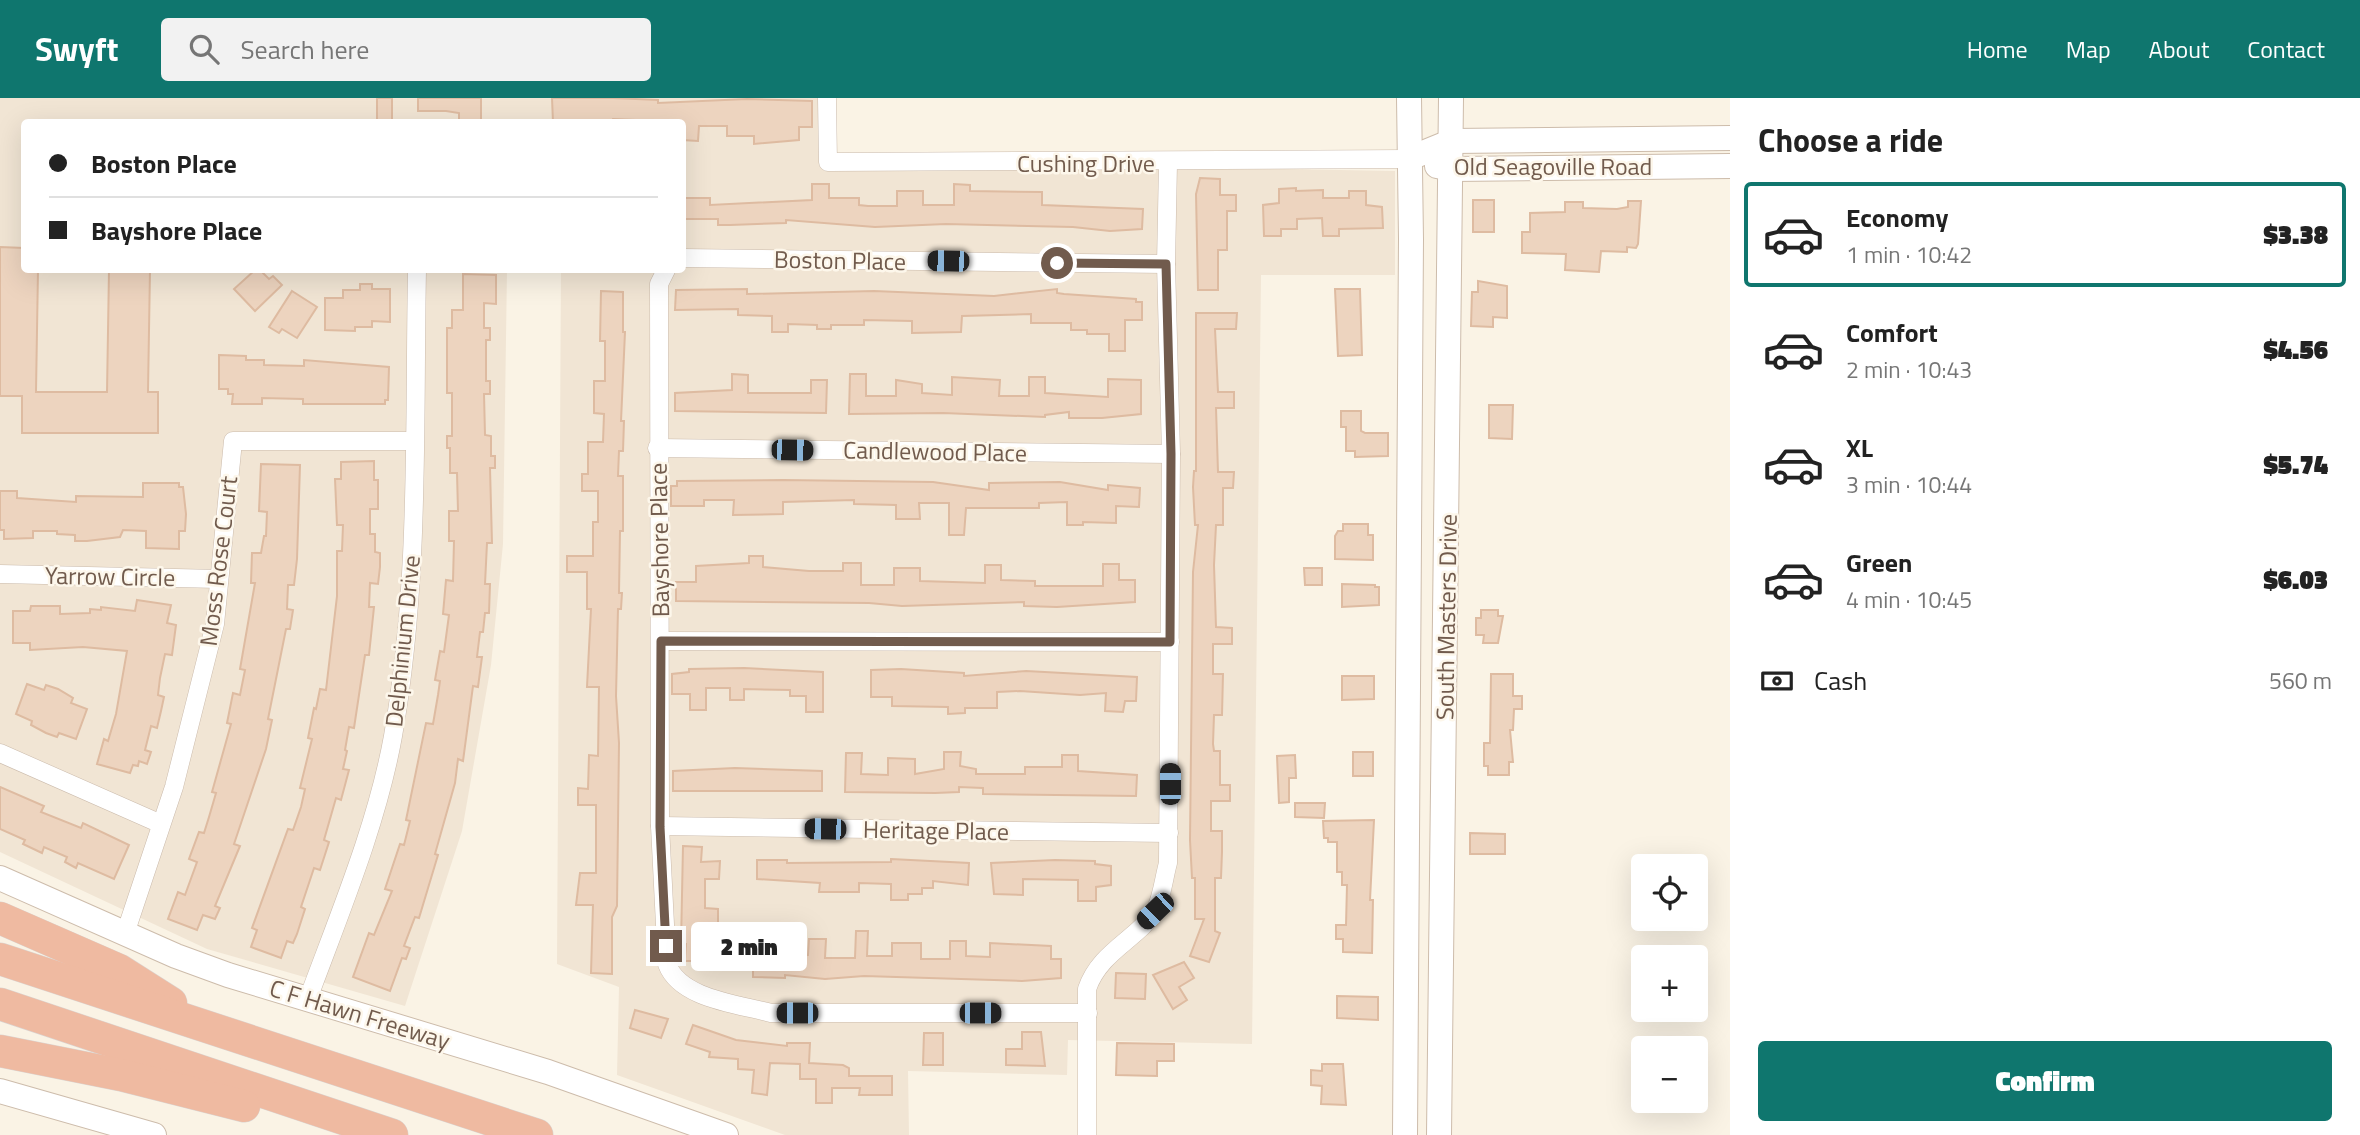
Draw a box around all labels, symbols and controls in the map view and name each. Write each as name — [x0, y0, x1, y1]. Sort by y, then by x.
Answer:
search box — [161, 18, 651, 81]
text: Swyft — [35, 24, 119, 74]
icon: search — [185, 30, 223, 68]
text: Search here — [241, 30, 369, 69]
text: Home — [1967, 31, 2028, 67]
text: Map — [2066, 31, 2111, 67]
text: About — [2149, 31, 2209, 67]
text: Contact — [2247, 31, 2325, 67]
text: Choose a ride — [1758, 116, 1943, 164]
text: Boston Place — [91, 144, 237, 183]
street label: Cushing Drive — [1017, 145, 1155, 181]
street label: Old Seagoville Road — [1454, 148, 1652, 184]
text: Economy — [1846, 198, 1948, 237]
icon: car — [1762, 203, 1825, 266]
text: Bayshore Place — [91, 211, 262, 250]
text: $3.38 — [2263, 215, 2328, 254]
text: 1 min · 10:42 — [1846, 237, 1972, 272]
street label: Boston Place — [774, 241, 906, 279]
route start — [1041, 247, 1073, 279]
car — [927, 250, 970, 272]
text: Comfort — [1846, 313, 1938, 352]
icon: car — [1762, 318, 1825, 381]
text: $4.56 — [2263, 330, 2328, 369]
text: 2 min · 10:43 — [1846, 352, 1972, 387]
text: XL — [1846, 428, 1873, 467]
street label: Candlewood Place — [843, 431, 1027, 471]
icon: car — [1762, 433, 1825, 496]
car — [771, 439, 814, 461]
text: $5.74 — [2263, 445, 2328, 484]
street label: Bayshore Place — [640, 462, 678, 618]
text: 3 min · 10:44 — [1846, 467, 1972, 502]
street label: Moss Rose Court — [190, 473, 246, 648]
street label: South Masters Drive — [1426, 514, 1466, 720]
text: Green — [1846, 543, 1912, 582]
icon: car — [1762, 548, 1825, 611]
street label: Delphinium Drive — [375, 553, 429, 729]
street label: Yarrow Circle — [45, 557, 175, 595]
text: $6.03 — [2263, 560, 2328, 599]
text: 4 min · 10:45 — [1846, 582, 1972, 617]
text: Cash — [1814, 661, 1867, 700]
icon: cash — [1758, 662, 1796, 700]
text: 560 m — [2269, 663, 2332, 698]
car — [1160, 763, 1181, 805]
street label: Heritage Place — [863, 811, 1009, 849]
car — [804, 818, 847, 840]
map controls — [1631, 854, 1708, 1113]
button: locate — [1631, 854, 1708, 931]
car — [1133, 889, 1178, 933]
callout: 2 min — [690, 922, 806, 970]
text: 2 min — [720, 929, 778, 964]
route end — [650, 930, 682, 962]
button: + — [1631, 945, 1708, 1022]
street label: C F Hawn Freeway — [265, 969, 455, 1059]
car — [777, 1003, 819, 1024]
car — [960, 1003, 1002, 1024]
button: − — [1631, 1036, 1708, 1113]
button: Confirm — [1758, 1041, 2332, 1121]

